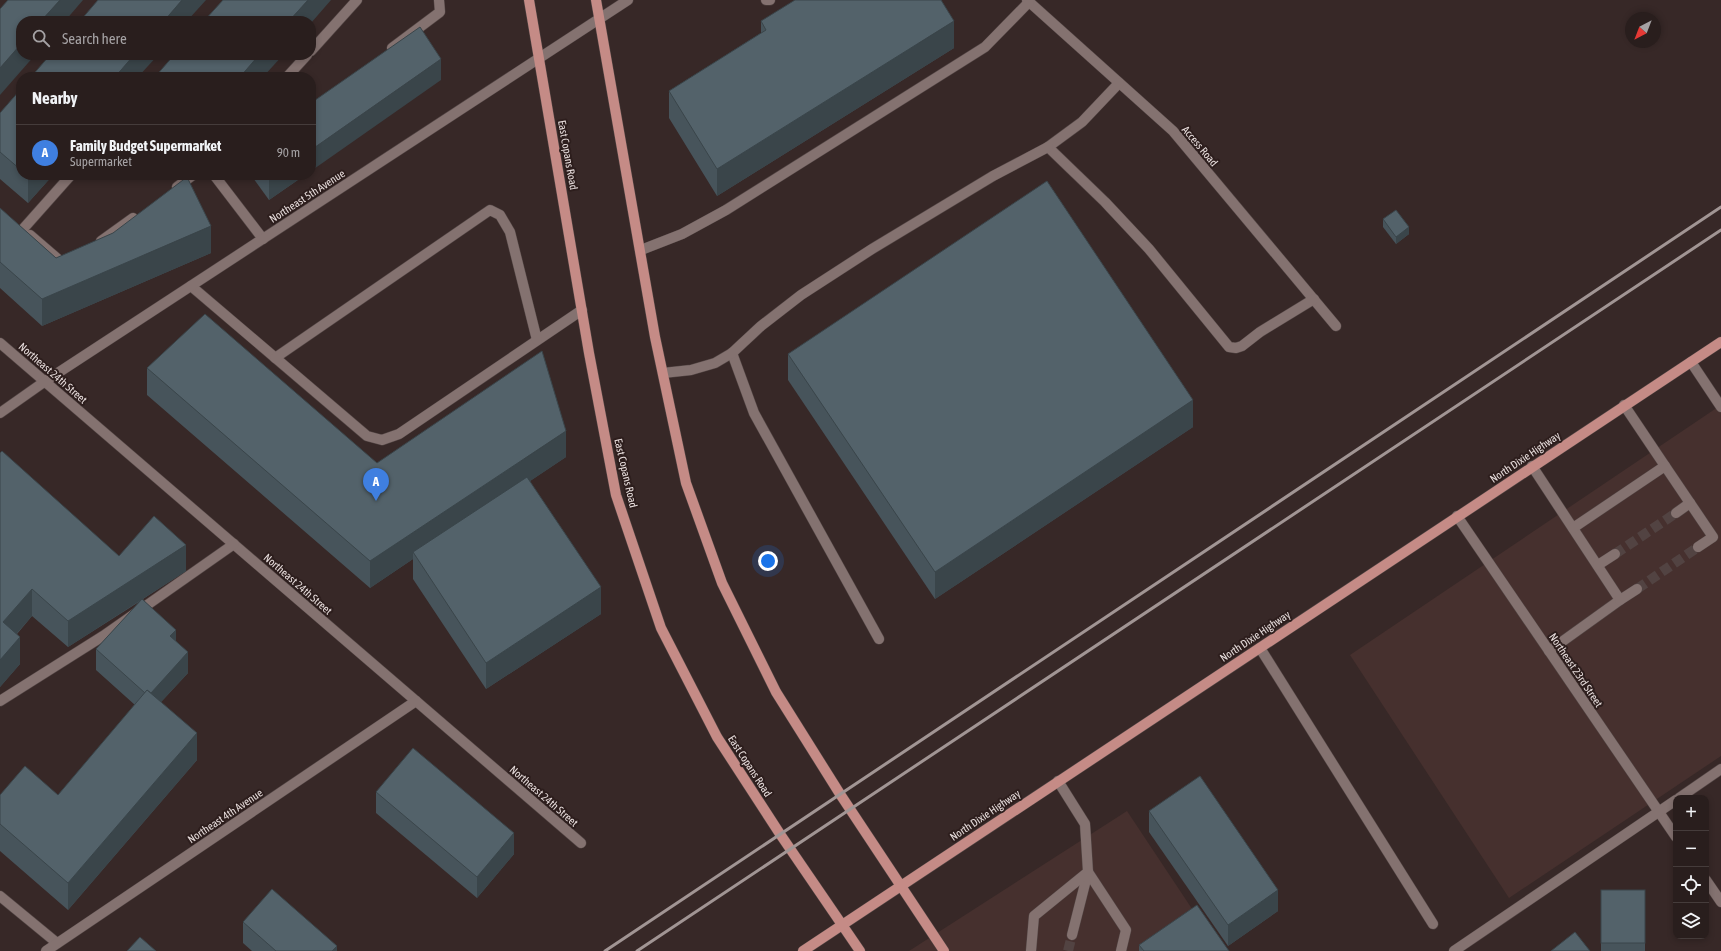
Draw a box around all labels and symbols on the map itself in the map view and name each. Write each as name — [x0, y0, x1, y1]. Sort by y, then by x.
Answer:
north arrow — [1625, 12, 1661, 48]
street label: East Copans Road — [556, 119, 580, 191]
street label: Access Road — [1180, 123, 1220, 169]
street label: Northeast 5th Avenue — [267, 167, 347, 225]
street label: Northeast 24th Street — [16, 340, 90, 406]
street label: North Dixie Highway — [1488, 429, 1563, 485]
street label: East Copans Road — [612, 437, 640, 509]
pin: A — [363, 468, 389, 501]
street label: Northeast 24th Street — [261, 551, 335, 617]
your location — [758, 551, 778, 571]
street label: North Dixie Highway — [1218, 608, 1293, 664]
street label: Northeast 23rd Street — [1547, 631, 1605, 709]
street label: East Copans Road — [726, 733, 774, 799]
street label: Northeast 24th Street — [507, 763, 581, 829]
street label: Northeast 4th Avenue — [185, 787, 265, 845]
street label: North Dixie Highway — [948, 787, 1023, 843]

